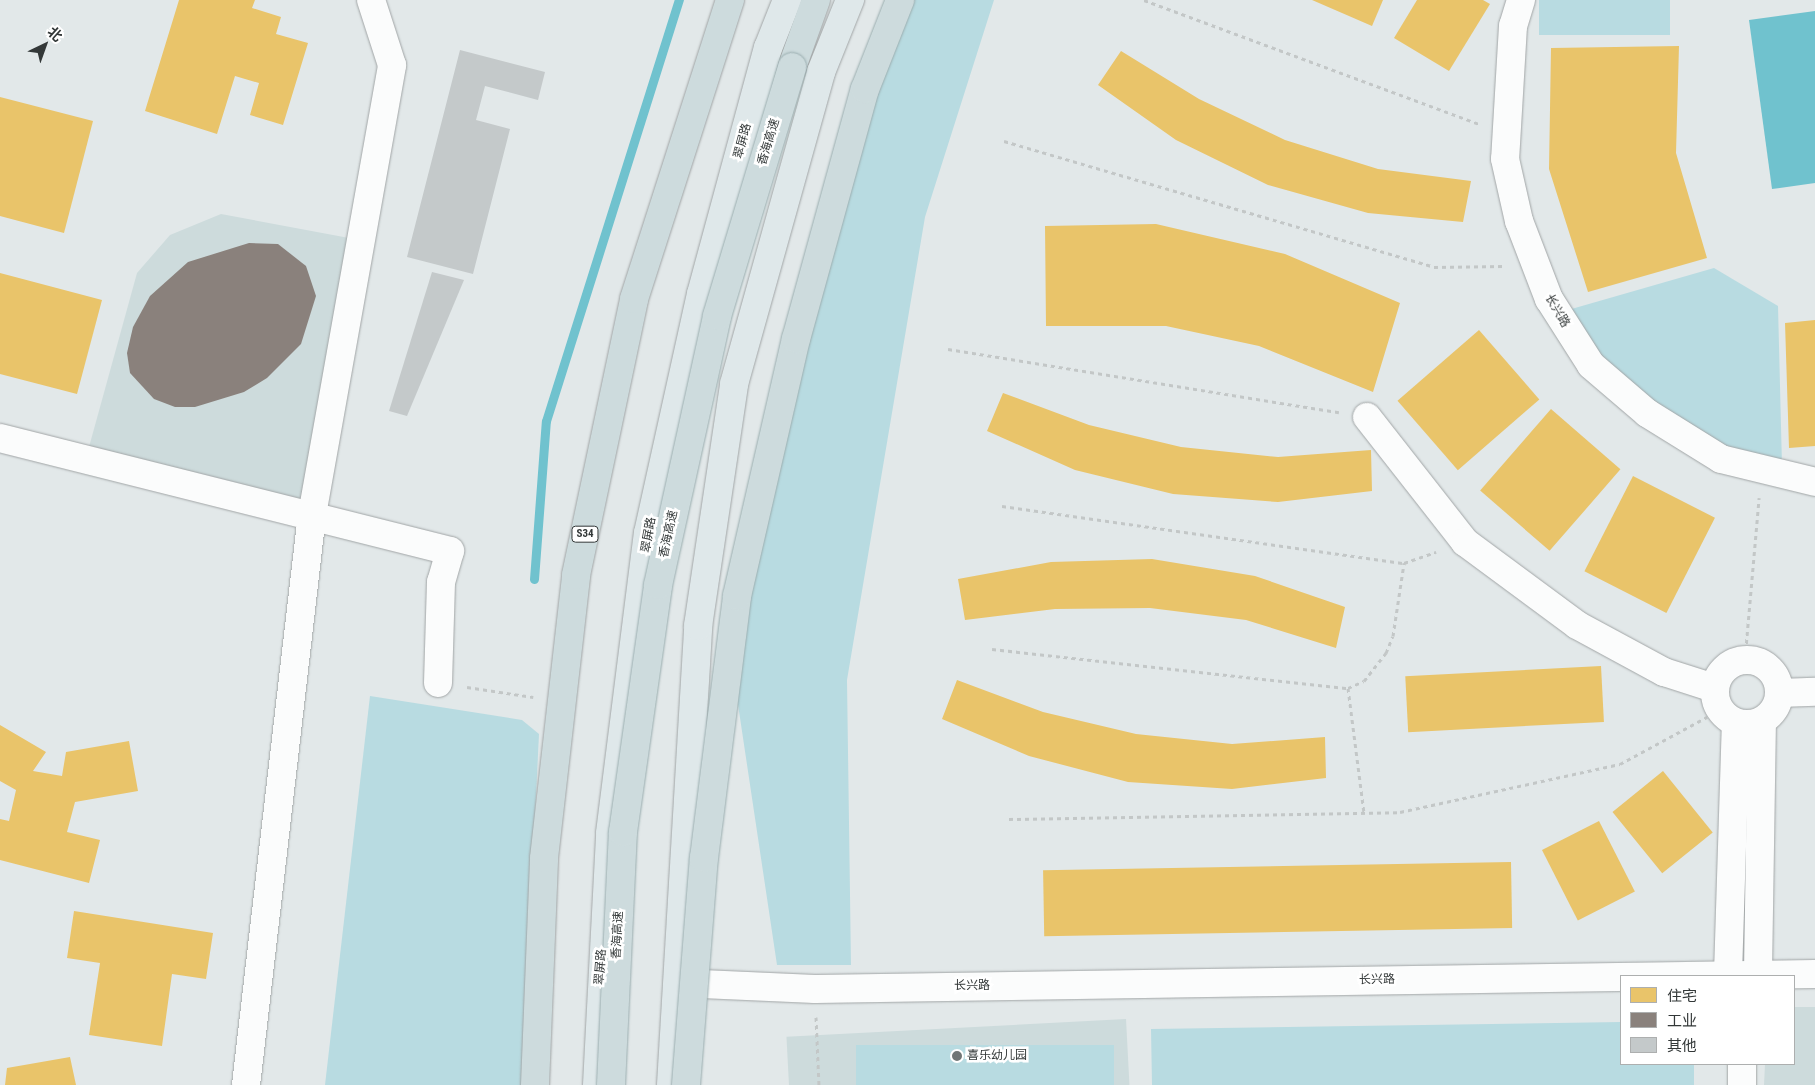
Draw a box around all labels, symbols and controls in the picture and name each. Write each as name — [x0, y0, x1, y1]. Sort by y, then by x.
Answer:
north arrow — [20, 20, 70, 70]
text: 北 — [44, 23, 66, 44]
street label: 香海高速 — [755, 117, 783, 167]
street label: 翠屏路 — [731, 122, 755, 160]
street label: 长兴路 — [1542, 292, 1572, 330]
street label: 香海高速 — [657, 509, 681, 559]
street label: 翠屏路 — [639, 516, 659, 554]
road number: S34 — [571, 526, 599, 542]
street label: 香海高速 — [610, 911, 626, 959]
street label: 翠屏路 — [593, 949, 609, 985]
street label: 长兴路 — [1359, 972, 1395, 988]
legend — [1620, 975, 1795, 1065]
street label: 长兴路 — [954, 979, 990, 993]
text: 住宅 — [1667, 987, 1697, 1005]
text: 工业 — [1667, 1012, 1697, 1030]
text: 其他 — [1667, 1037, 1697, 1055]
place label: 喜乐幼儿园 — [967, 1049, 1027, 1063]
marker: 喜乐幼儿园 — [951, 1050, 963, 1062]

